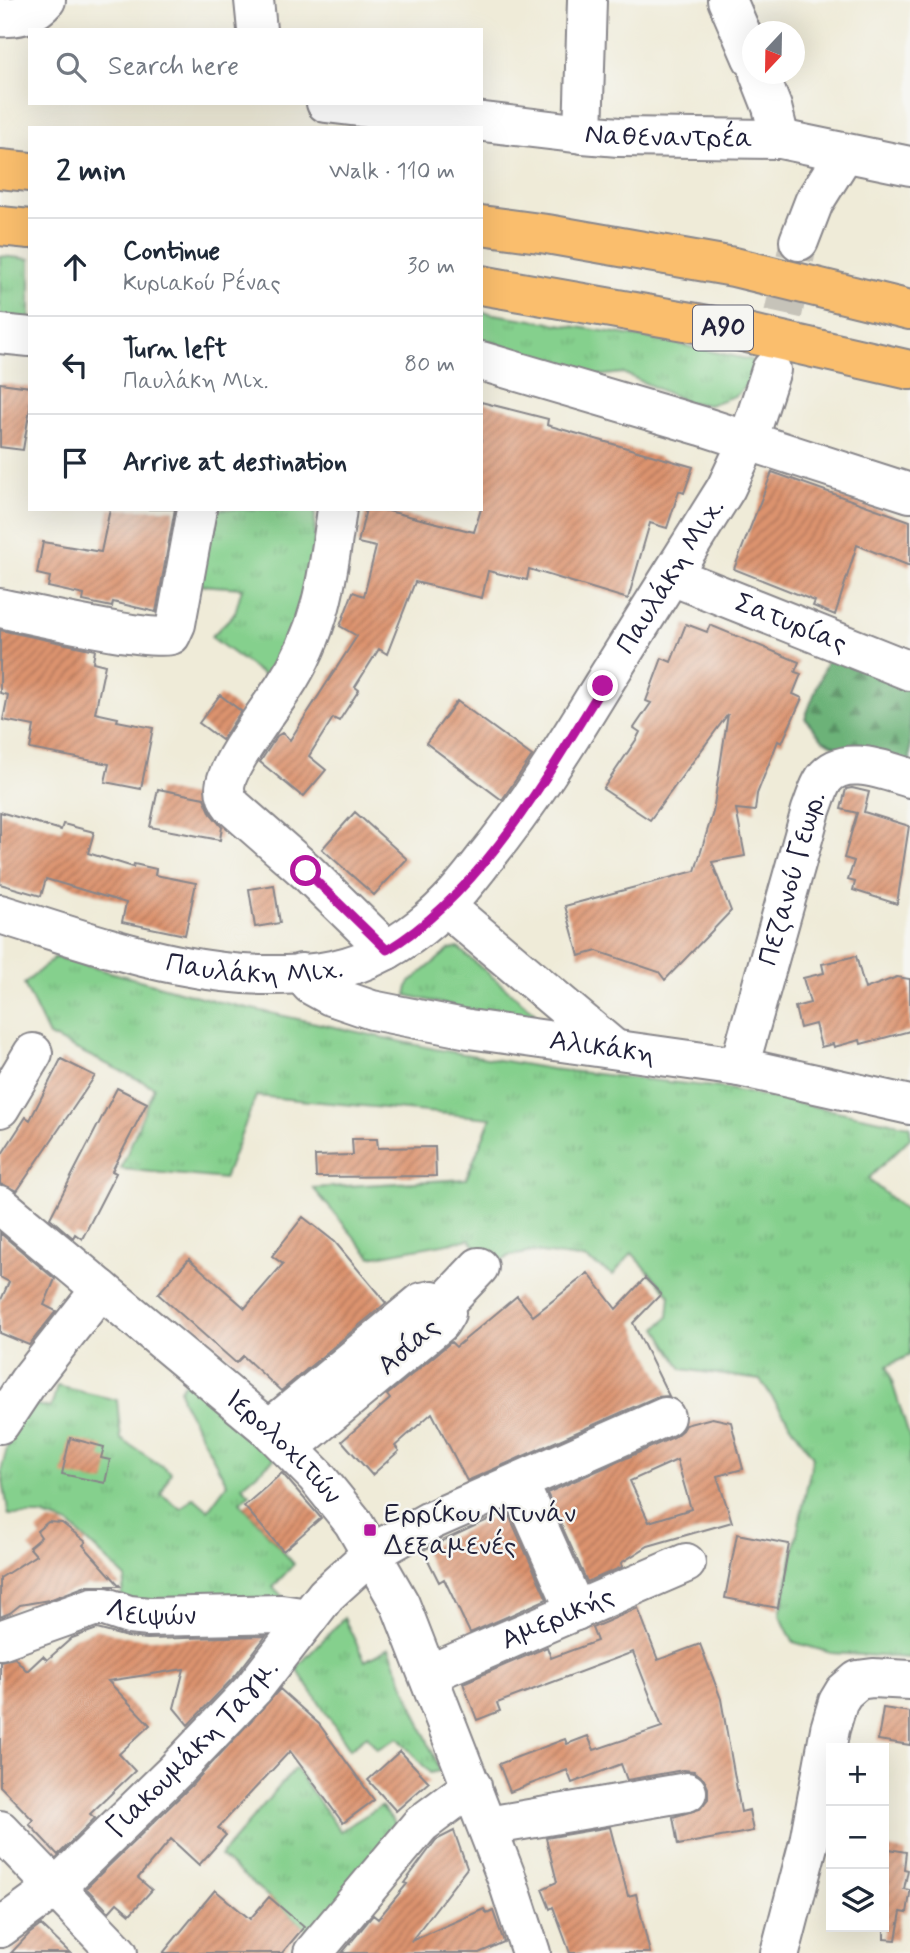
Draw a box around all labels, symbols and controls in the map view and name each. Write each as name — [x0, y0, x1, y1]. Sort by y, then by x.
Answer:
north arrow — [742, 21, 805, 84]
search box — [28, 28, 483, 105]
icon: search — [52, 48, 90, 86]
text: Search here — [108, 50, 239, 84]
street label: Ναθεναντρέα — [583, 116, 753, 157]
text: 2 min — [56, 152, 126, 191]
text: Walk · 110 m — [329, 157, 455, 187]
text: Continue — [123, 235, 220, 269]
icon: ahead — [56, 248, 94, 286]
text: 30 m — [407, 252, 455, 282]
text: Κυριακού Ρένας — [123, 269, 281, 299]
road number: Α90 — [693, 306, 753, 350]
text: Turn left — [123, 333, 227, 367]
icon: left — [56, 346, 94, 384]
text: 80 m — [404, 350, 455, 380]
text: Παυλάκη Μιχ. — [123, 367, 269, 397]
icon: arrive — [56, 444, 94, 482]
text: Arrive at destination — [123, 446, 347, 480]
street label: Παυλάκη Μιχ. — [608, 491, 733, 661]
street label: Σατυρίας — [729, 584, 852, 662]
route end — [587, 670, 618, 701]
street label: Πεζανού Γεωρ. — [750, 786, 835, 970]
route start — [290, 855, 321, 886]
street label: Παυλάκη Μιχ. — [163, 944, 347, 994]
street label: Αλικάκη — [547, 1022, 657, 1073]
street label: Ασίας — [370, 1310, 448, 1384]
street label: Ιερολοχιτών — [217, 1381, 350, 1512]
place label: Ερρίκου Ντυνάν Δεξαμενές — [384, 1496, 576, 1565]
marker: Ερρίκου Ντυνάν Δεξαμενές — [362, 1522, 378, 1538]
street label: Αμερικής — [495, 1578, 620, 1659]
street label: Λειψών — [101, 1590, 196, 1636]
street label: Γιακουμάκη Ταγμ. — [98, 1652, 288, 1846]
map controls — [826, 1743, 889, 1932]
button: + — [826, 1743, 889, 1806]
button: − — [826, 1806, 889, 1869]
button: layers — [826, 1869, 889, 1932]

